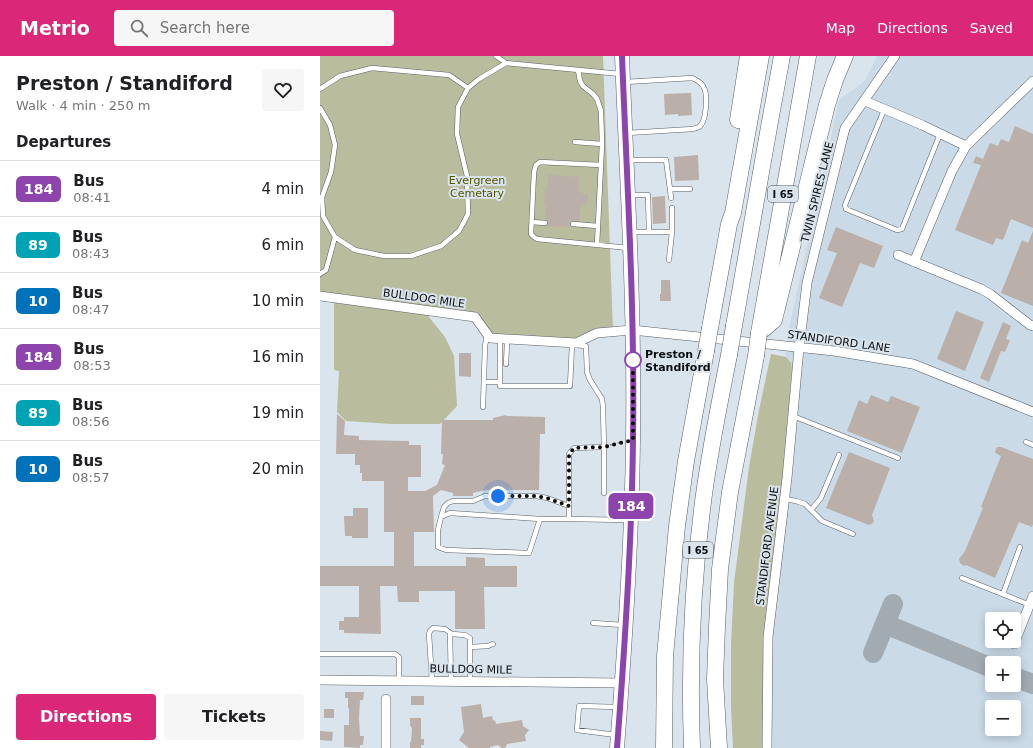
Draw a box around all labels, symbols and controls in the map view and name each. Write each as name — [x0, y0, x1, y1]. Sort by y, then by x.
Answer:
search box — [114, 10, 394, 46]
text: Metrio — [20, 17, 90, 39]
icon: search — [128, 17, 150, 39]
text: Search here — [160, 19, 250, 37]
text: Map — [826, 20, 855, 36]
text: Directions — [877, 20, 948, 36]
text: Saved — [970, 20, 1013, 36]
button: heart — [262, 69, 304, 111]
text: Preston / Standiford — [16, 72, 233, 94]
text: Walk · 4 min · 250 m — [16, 98, 150, 113]
text: Departures — [16, 133, 111, 151]
street label: TWIN SPIRES LANE — [798, 140, 836, 245]
text: Bus — [73, 172, 104, 190]
park label: Evergreen Cemetary — [449, 174, 505, 200]
text: 4 min — [261, 180, 304, 198]
text: 184 — [24, 181, 53, 197]
road number: I 65 — [768, 186, 798, 202]
text: 08:41 — [73, 190, 111, 205]
text: Bus — [72, 228, 103, 246]
text: 6 min — [261, 236, 304, 254]
text: 89 — [28, 237, 48, 253]
text: 08:43 — [72, 246, 109, 261]
text: Bus — [72, 284, 103, 302]
street label: BULLDOG MILE — [382, 286, 466, 311]
text: 10 min — [252, 292, 304, 310]
text: 10 — [28, 293, 48, 309]
text: 08:47 — [72, 302, 109, 317]
street label: STANDIFORD LANE — [787, 328, 891, 355]
text: Bus — [73, 340, 104, 358]
text: 16 min — [252, 348, 304, 366]
place label: Preston / Standiford — [645, 348, 711, 374]
text: 184 — [24, 349, 53, 365]
marker: Preston / Standiford — [624, 351, 642, 369]
text: 08:53 — [73, 358, 111, 373]
text: Bus — [72, 396, 103, 414]
text: 19 min — [252, 404, 304, 422]
text: 89 — [28, 405, 48, 421]
text: 08:56 — [72, 414, 109, 429]
text: Bus — [72, 452, 103, 470]
text: 20 min — [252, 460, 304, 478]
text: 10 — [28, 461, 48, 477]
text: 08:57 — [72, 470, 109, 485]
your location — [488, 486, 508, 506]
street label: STANDIFORD AVENUE — [754, 486, 781, 606]
line badge: 184 — [608, 493, 654, 519]
text: 184 — [616, 498, 646, 514]
road number: I 65 — [683, 542, 713, 558]
map controls — [985, 612, 1021, 736]
button: locate — [985, 612, 1021, 648]
button: + — [985, 656, 1021, 692]
street label: BULLDOG MILE — [429, 662, 513, 677]
button: Directions — [16, 694, 156, 740]
button: Tickets — [164, 694, 304, 740]
button: − — [985, 700, 1021, 736]

